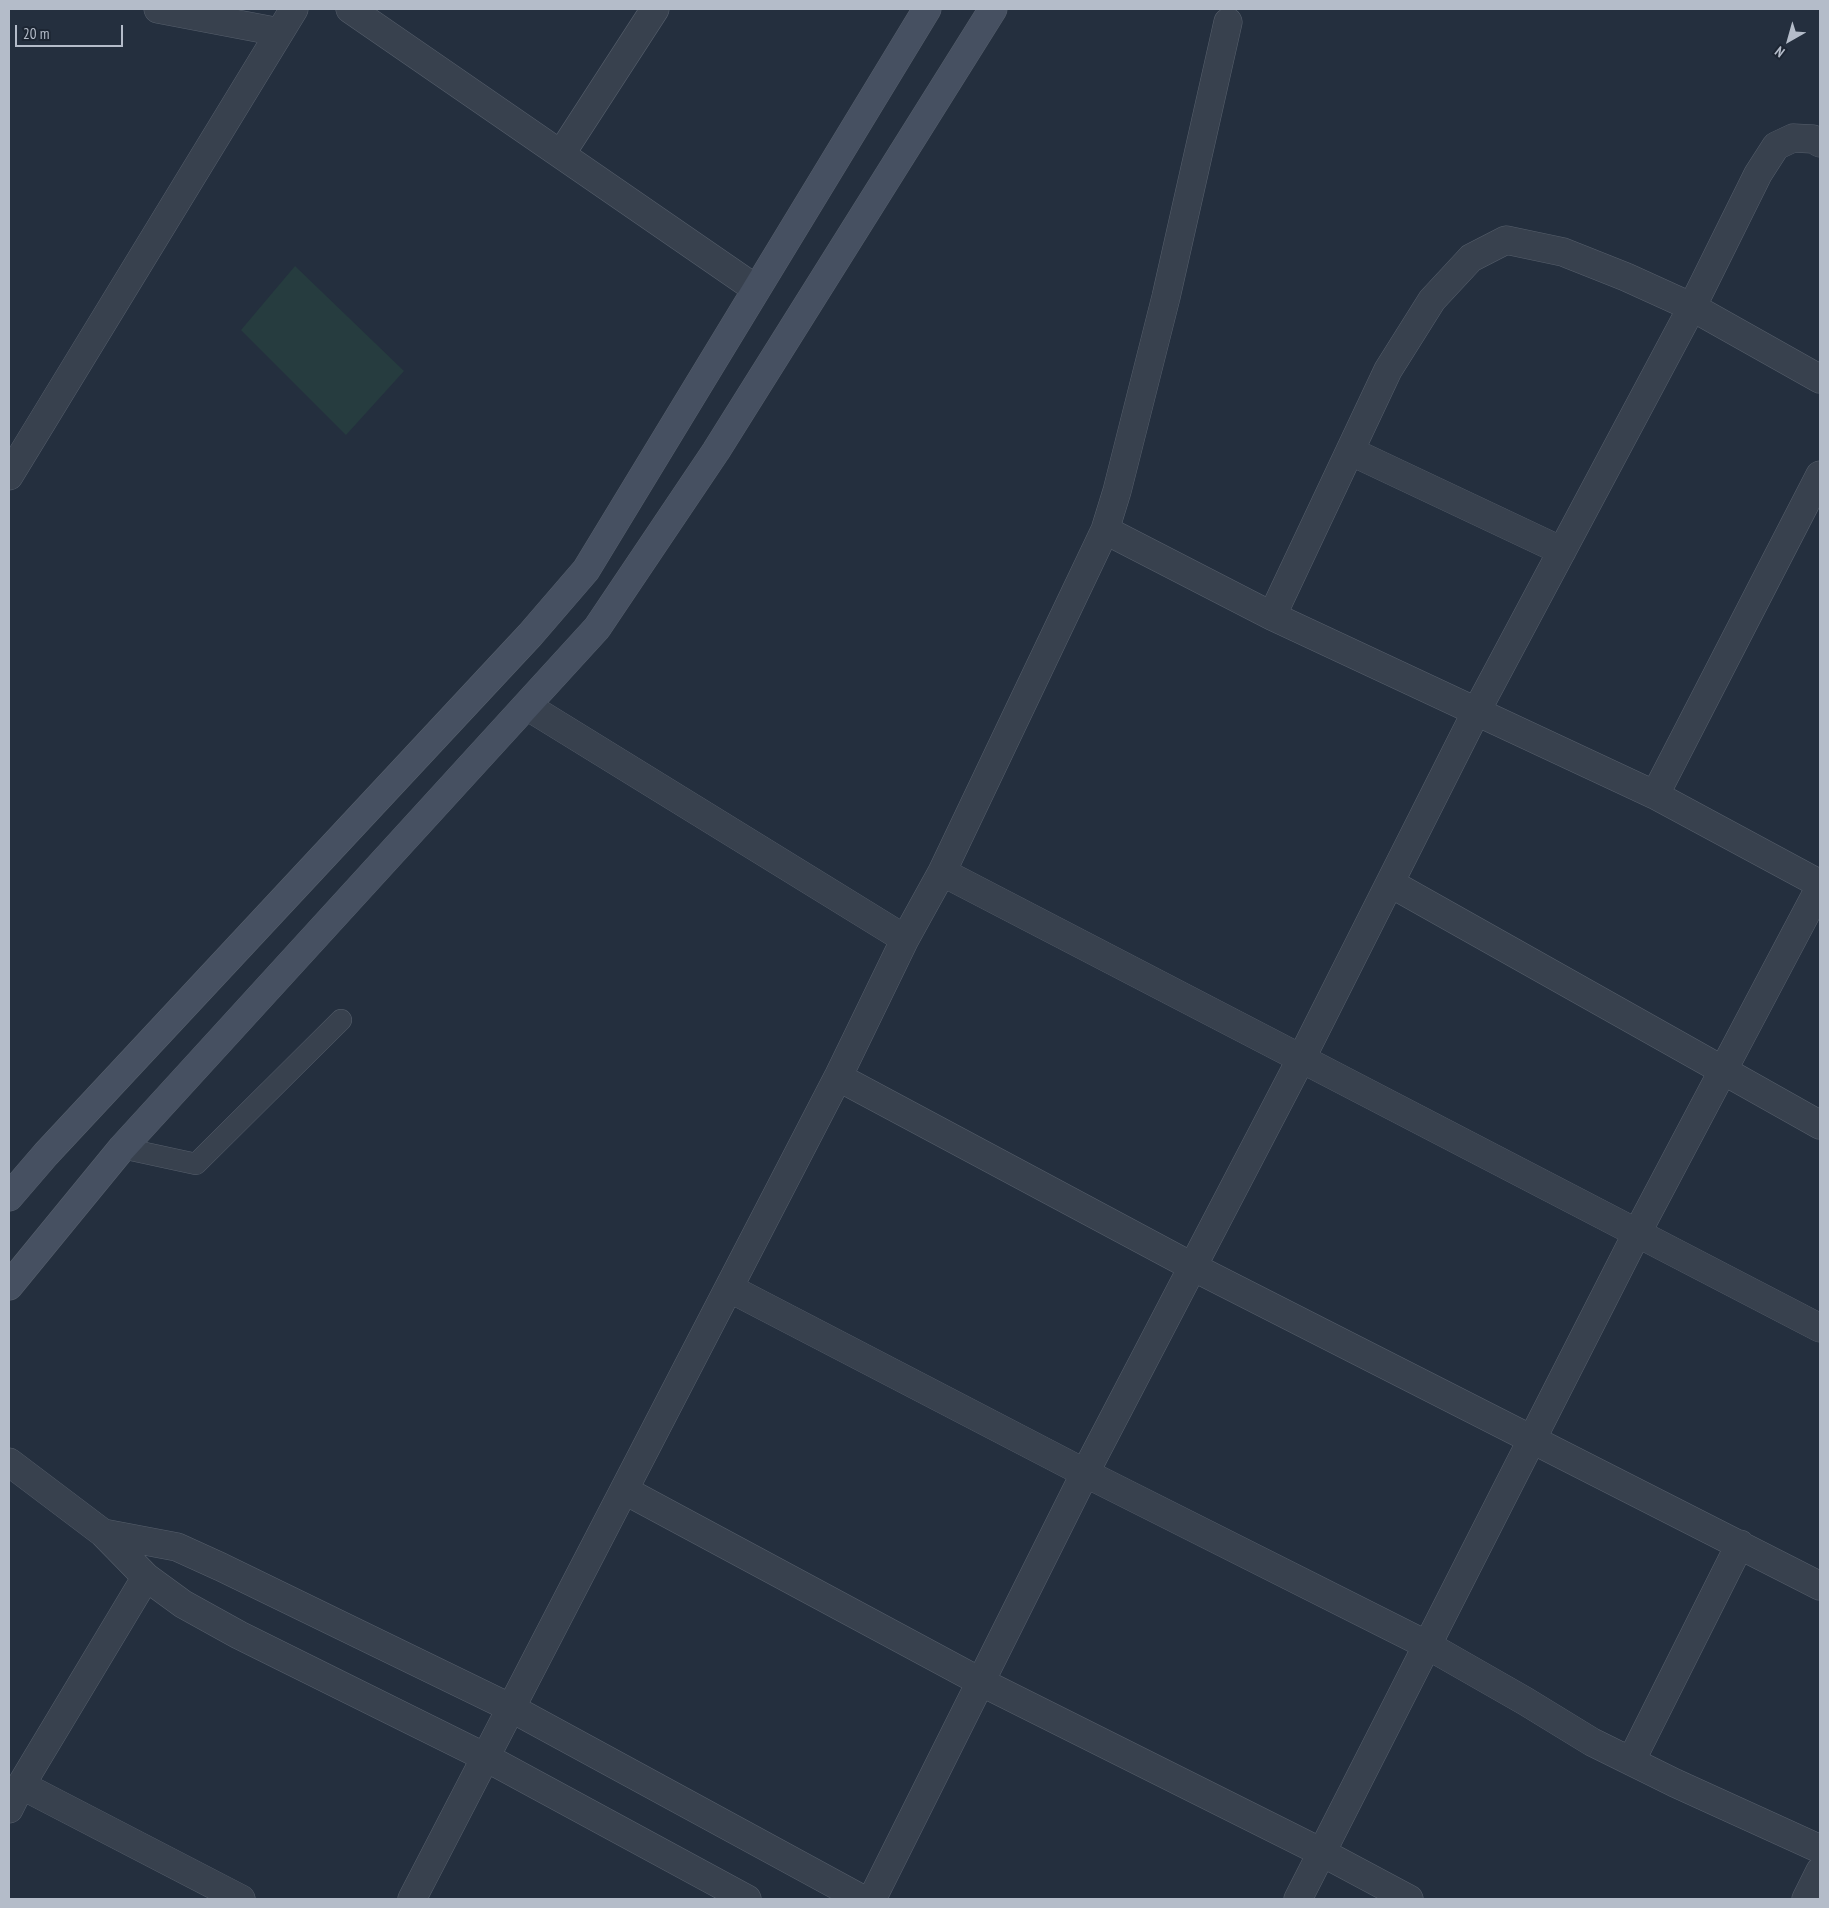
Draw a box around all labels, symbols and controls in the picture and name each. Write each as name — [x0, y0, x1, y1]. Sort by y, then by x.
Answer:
scale bar — [18, 15, 125, 47]
north arrow — [1764, 15, 1814, 65]
text: 20 m — [23, 24, 49, 43]
text: N — [1771, 42, 1788, 61]

